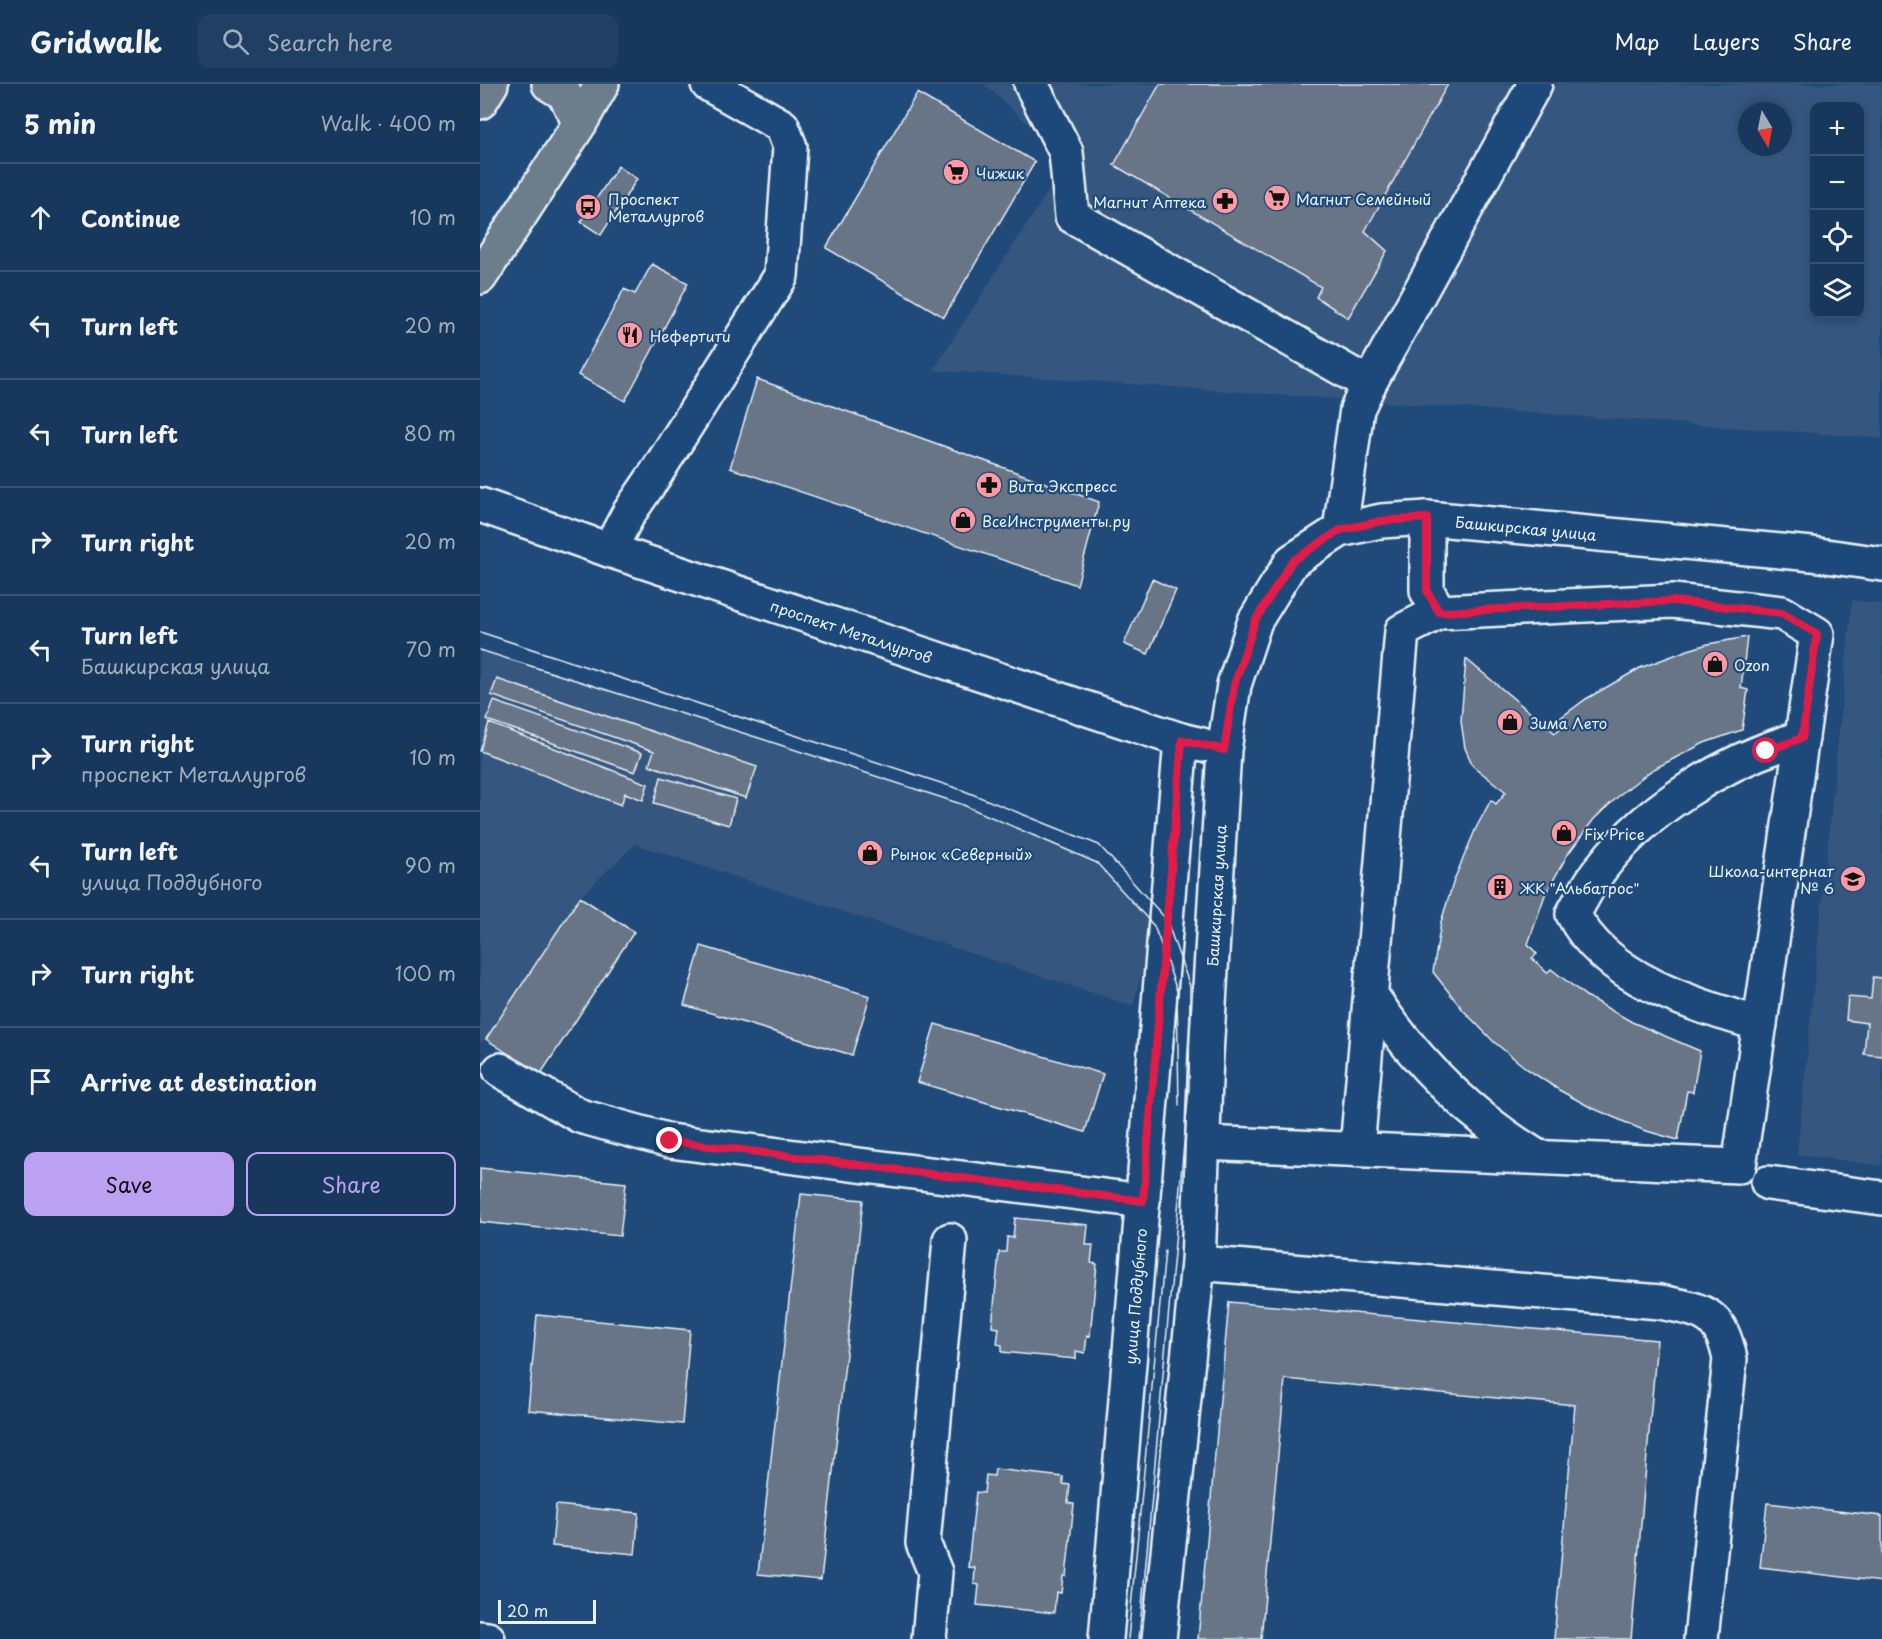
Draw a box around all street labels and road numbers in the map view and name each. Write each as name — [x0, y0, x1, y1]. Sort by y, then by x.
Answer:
street label: Башкирская улица — [1454, 509, 1598, 545]
street label: проспект Металлургов — [767, 593, 936, 668]
street label: Башкирская улица — [1200, 823, 1231, 967]
street label: улица Поддубного — [1117, 1227, 1152, 1365]

